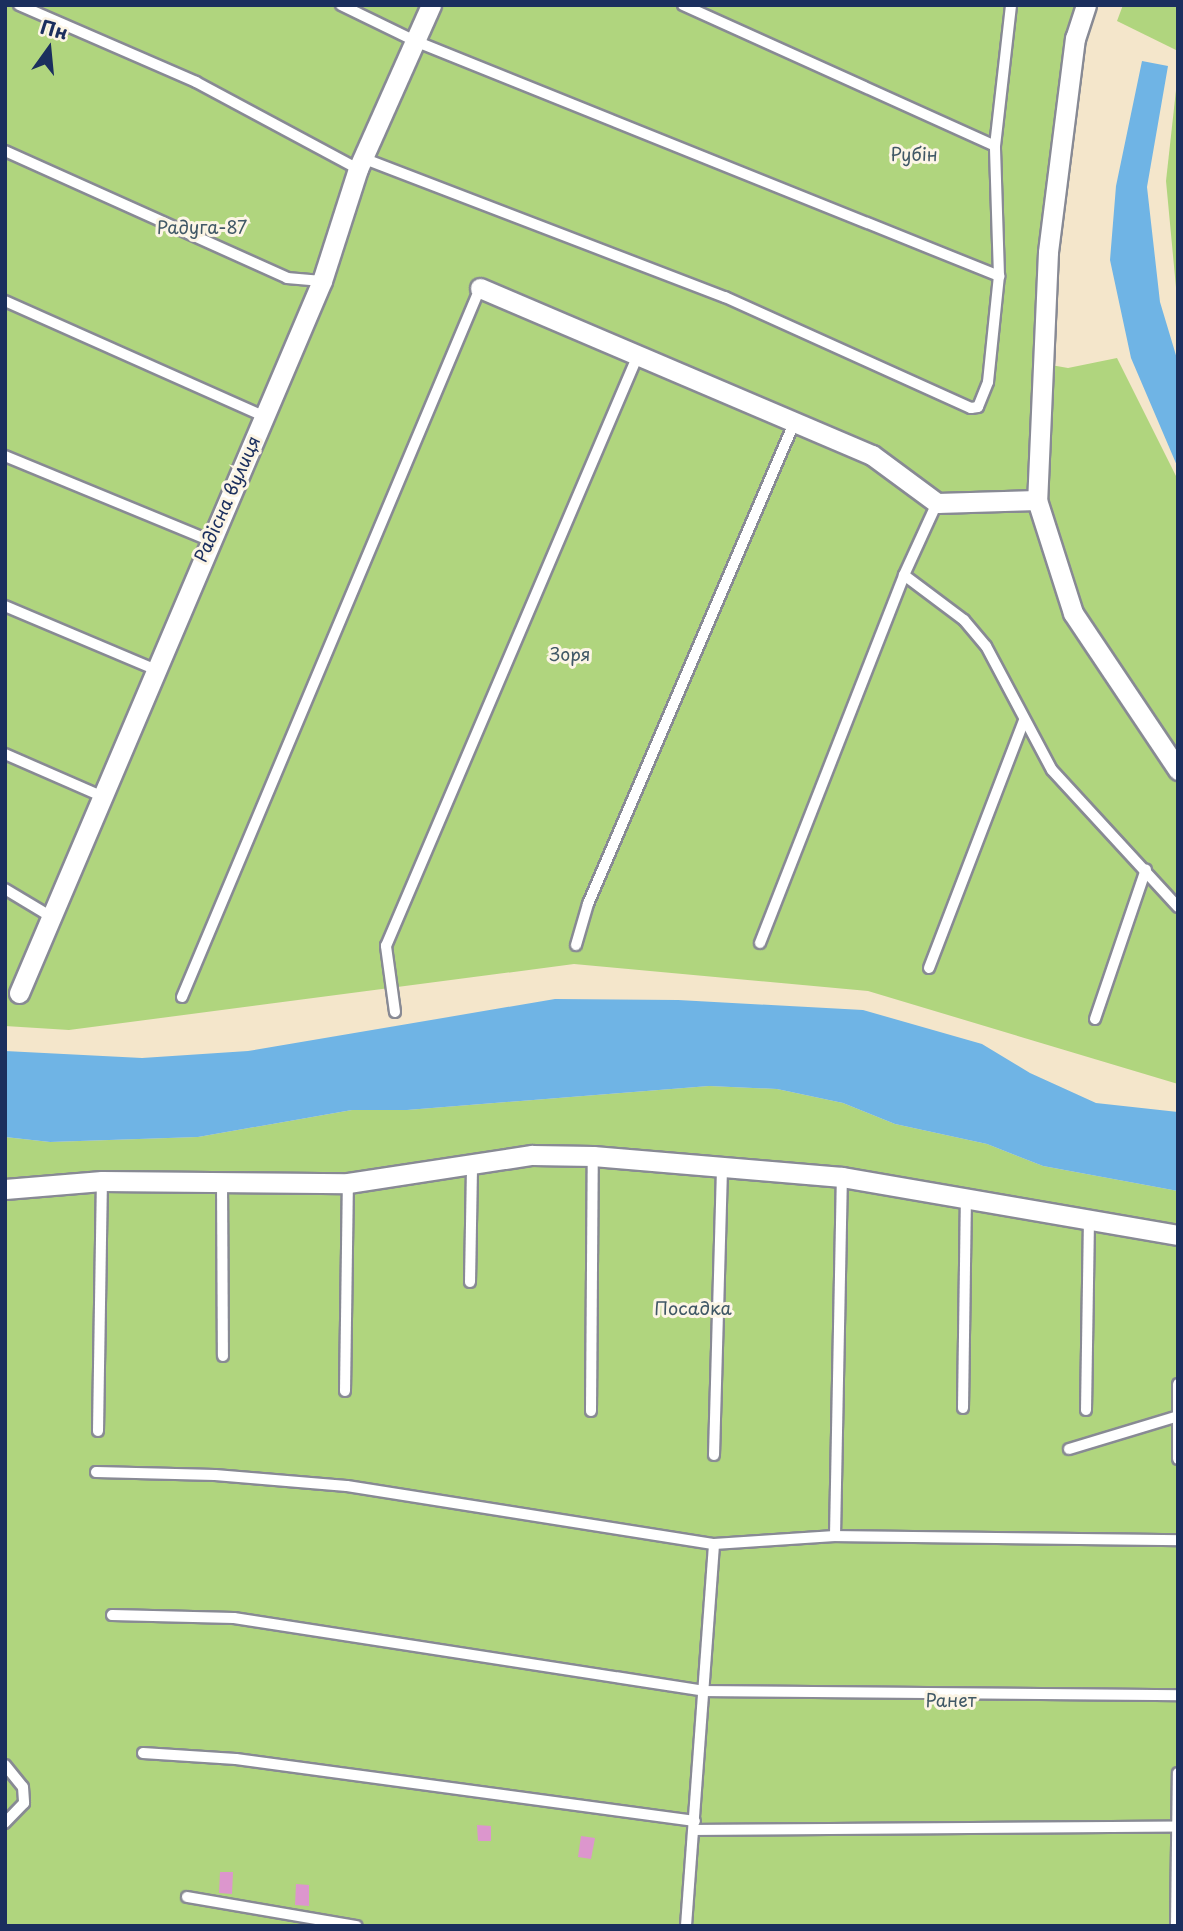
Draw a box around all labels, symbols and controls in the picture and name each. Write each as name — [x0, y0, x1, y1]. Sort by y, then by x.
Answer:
text: Пн — [38, 12, 71, 46]
north arrow — [14, 14, 84, 84]
park label: Рубін — [890, 143, 938, 165]
park label: Радуга-87 — [157, 216, 247, 238]
street label: Радісна вулиця — [189, 432, 265, 566]
park label: Зоря — [549, 643, 591, 665]
park label: Посадка — [654, 1297, 732, 1319]
park label: Ранет — [926, 1689, 976, 1711]

